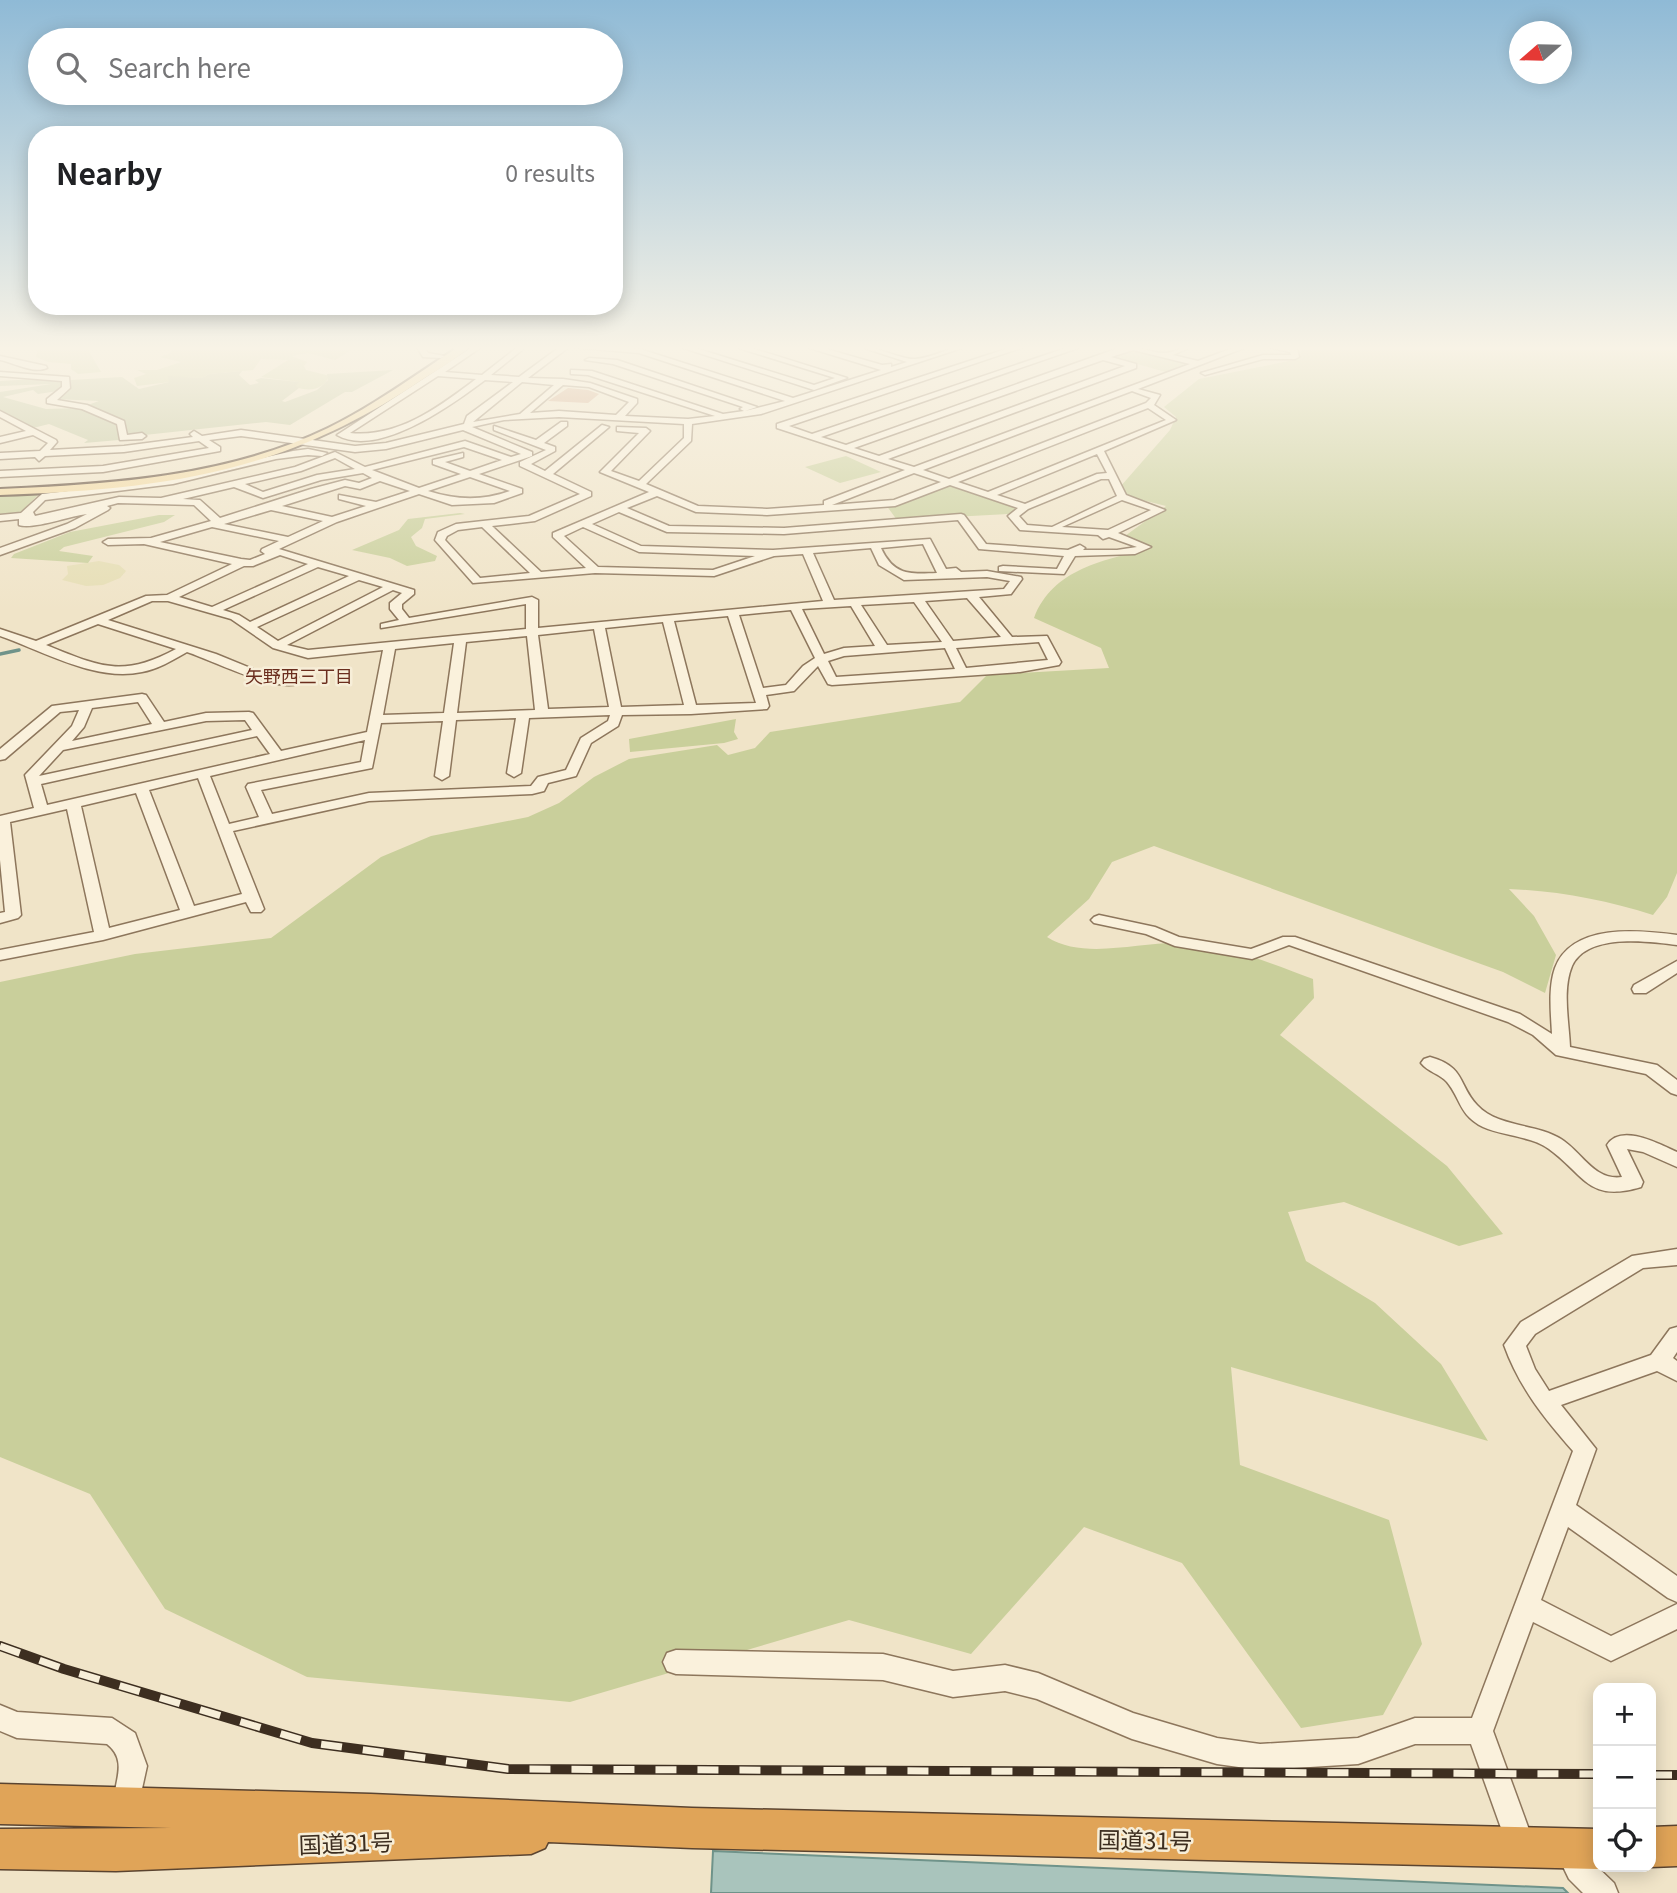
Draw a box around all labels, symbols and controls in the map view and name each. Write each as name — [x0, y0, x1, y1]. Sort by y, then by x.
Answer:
north arrow — [1509, 21, 1572, 84]
search box — [28, 28, 623, 105]
icon: search — [52, 48, 90, 86]
text: Search here — [108, 48, 251, 85]
text: Nearby — [56, 150, 162, 194]
text: 0 results — [505, 155, 595, 189]
district label: 矢野西三丁目 — [245, 662, 353, 688]
map controls — [1593, 1683, 1656, 1872]
button: + — [1593, 1683, 1656, 1746]
button: − — [1593, 1746, 1656, 1809]
button: locate — [1593, 1809, 1656, 1872]
street label: 国道31号 — [1097, 1821, 1193, 1857]
street label: 国道31号 — [298, 1823, 394, 1861]

